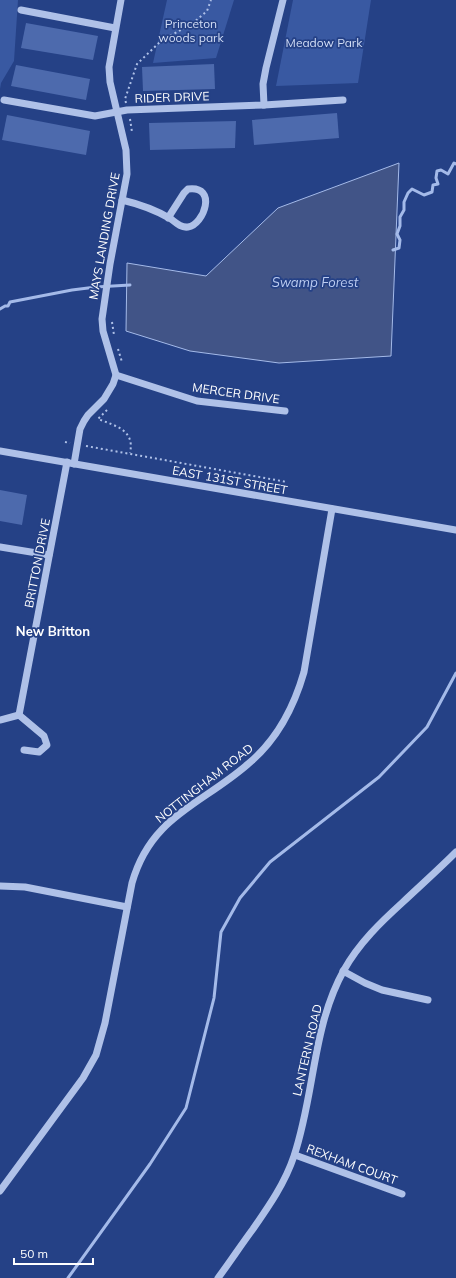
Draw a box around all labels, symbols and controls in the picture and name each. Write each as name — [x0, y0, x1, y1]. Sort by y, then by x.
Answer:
park label: Princeton woods park — [158, 16, 224, 45]
park label: Meadow Park — [286, 35, 363, 50]
street label: RIDER DRIVE — [134, 88, 210, 106]
street label: MAYS LANDING DRIVE — [85, 171, 123, 301]
water label: Swamp Forest — [272, 274, 359, 290]
street label: MERCER DRIVE — [191, 379, 281, 407]
street label: EAST 131ST STREET — [171, 462, 289, 498]
street label: BRITTON DRIVE — [21, 517, 53, 609]
district label: New Britton — [16, 623, 90, 639]
street label: NOTTINGHAM ROAD — [152, 740, 256, 826]
street label: LANTERN ROAD — [289, 1003, 325, 1097]
street label: REXHAM COURT — [304, 1141, 400, 1188]
scale bar — [14, 1240, 93, 1266]
text: 50 m — [20, 1246, 48, 1261]

